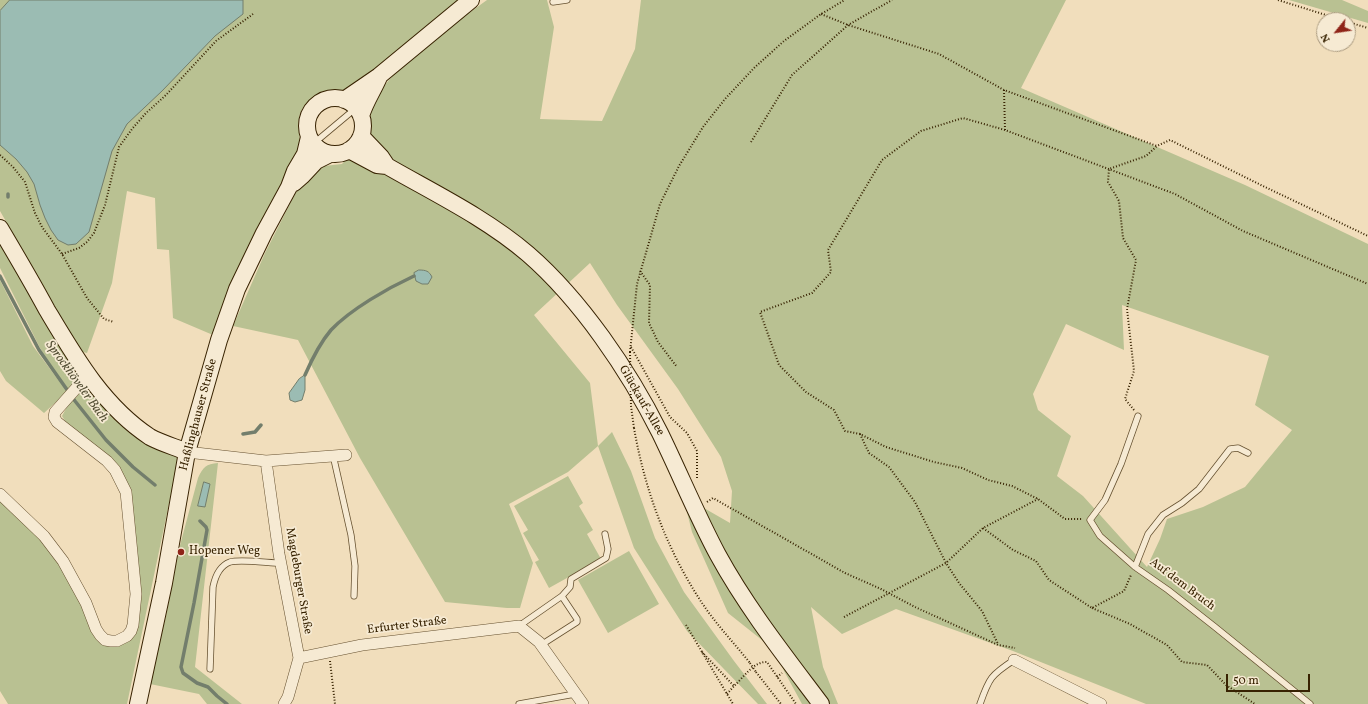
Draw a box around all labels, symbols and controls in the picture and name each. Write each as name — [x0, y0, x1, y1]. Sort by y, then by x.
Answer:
north arrow — [1316, 12, 1356, 52]
text: N — [1318, 31, 1335, 45]
water label: Sprockhöveler Bach — [41, 338, 111, 426]
street label: Haßlinghauser Straße — [177, 357, 221, 473]
street label: Glückauf-Allee — [615, 363, 667, 439]
street label: Magdeburger Straße — [282, 527, 314, 635]
place label: Hopener Weg — [189, 545, 260, 559]
marker: Hopener Weg — [176, 547, 186, 557]
street label: Auf dem Bruch — [1146, 556, 1218, 614]
street label: Erfurter Straße — [366, 614, 448, 638]
scale bar — [1228, 666, 1312, 692]
text: 50 m — [1233, 673, 1259, 689]

